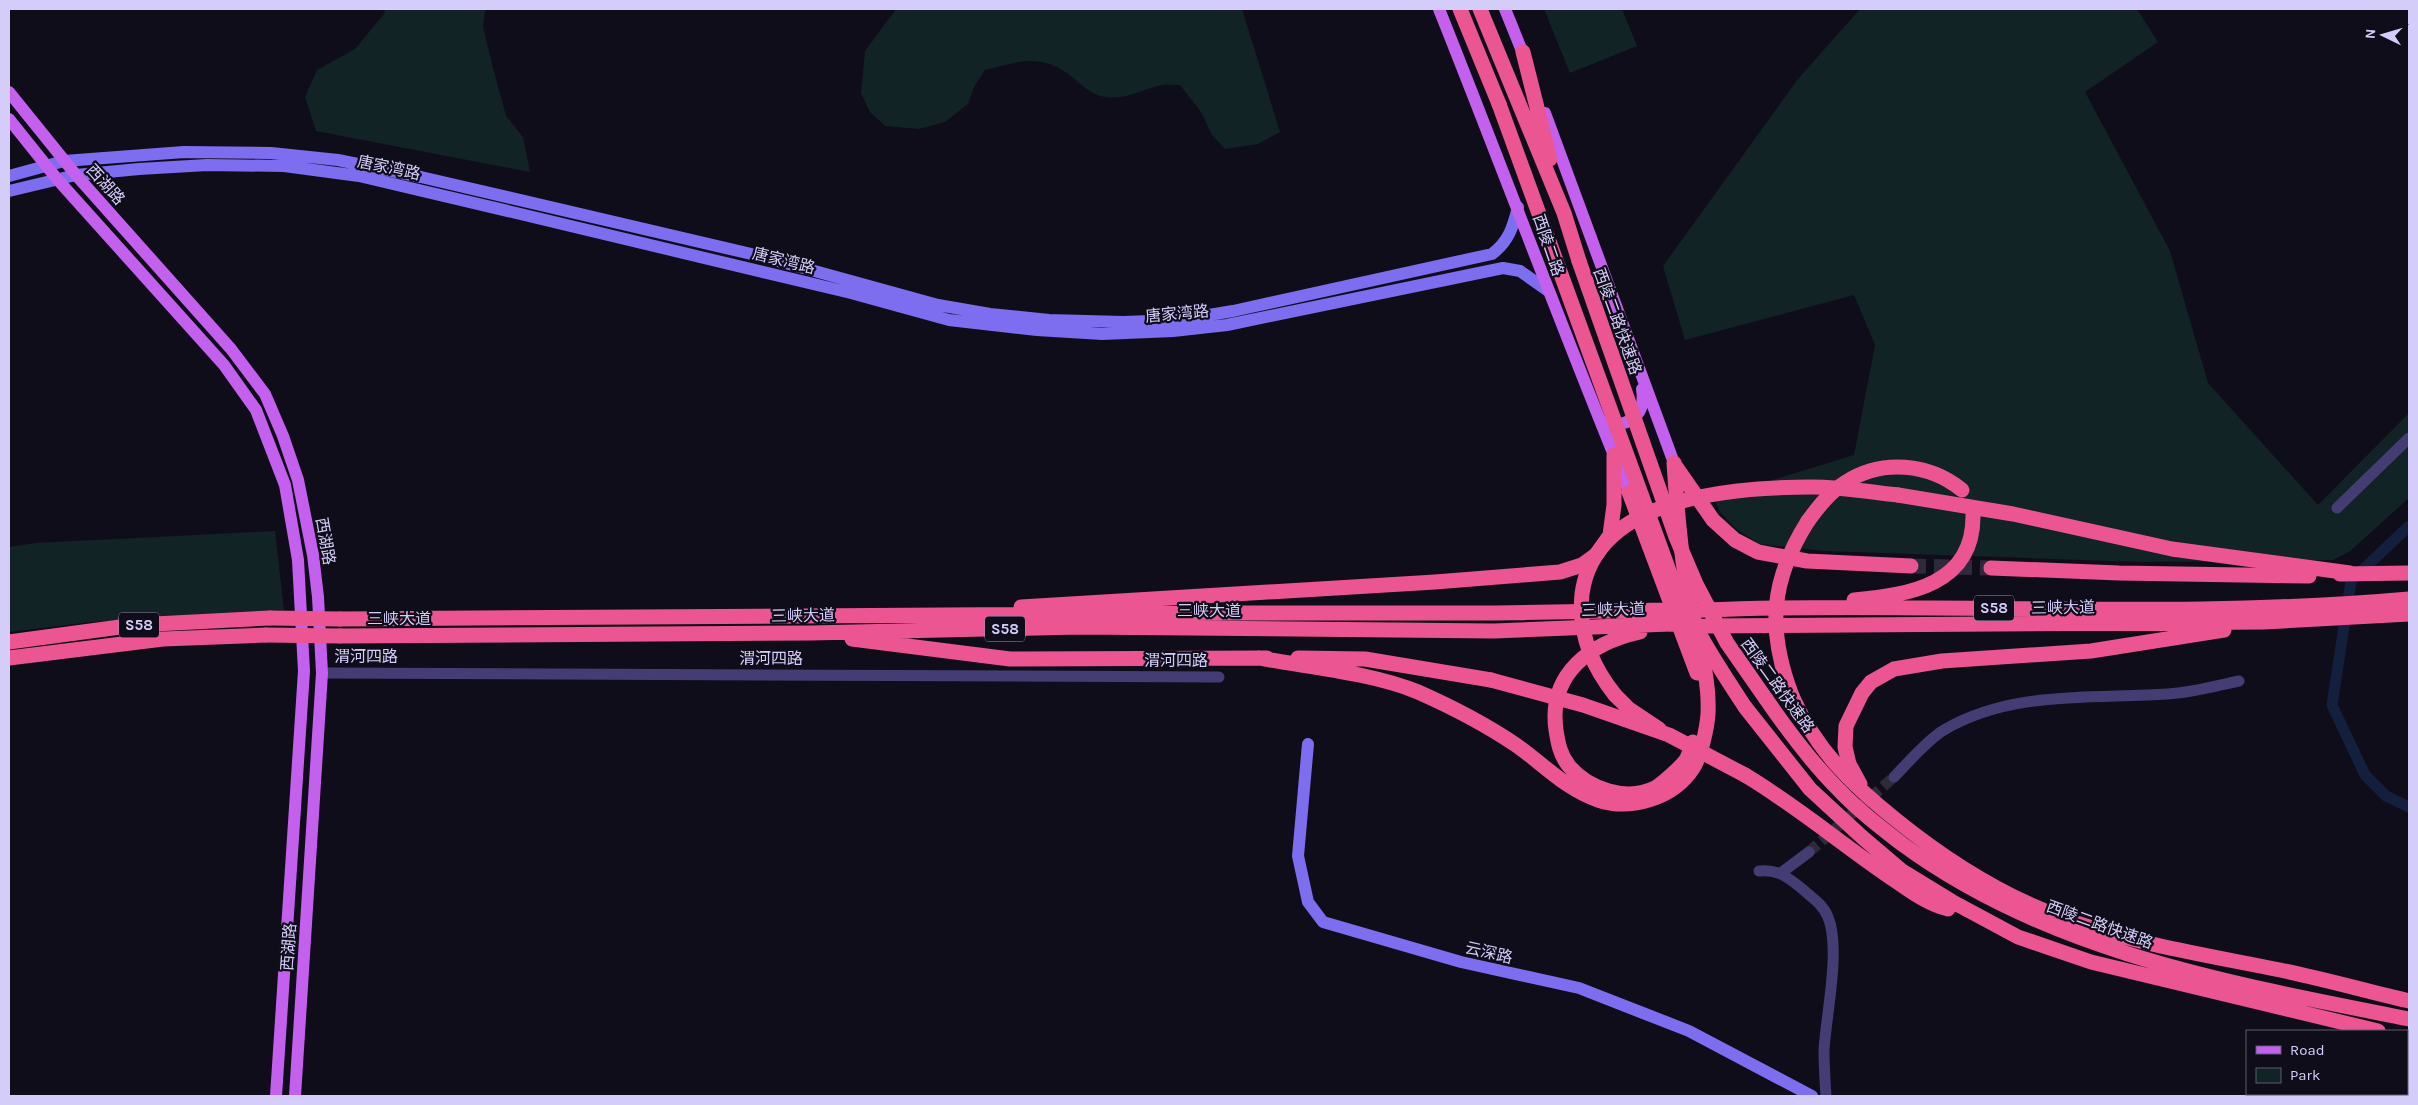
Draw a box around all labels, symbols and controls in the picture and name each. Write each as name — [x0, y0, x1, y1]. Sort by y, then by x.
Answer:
north arrow — [2358, 10, 2408, 60]
text: N — [2362, 28, 2379, 40]
street label: 唐家湾路 — [356, 152, 422, 183]
street label: 西湖路 — [83, 160, 129, 209]
street label: 西陵二路 — [1529, 212, 1568, 279]
street label: 唐家湾路 — [751, 244, 817, 277]
street label: 西陵二路快速路 — [1589, 265, 1646, 377]
street label: 唐家湾路 — [1144, 301, 1210, 326]
street label: 西湖路 — [312, 516, 339, 566]
road number: S58 — [1974, 596, 2014, 620]
street label: 三峡大道 — [2031, 597, 2095, 618]
street label: 三峡大道 — [1581, 599, 1645, 620]
street label: 三峡大道 — [1177, 601, 1241, 620]
street label: 三峡大道 — [771, 605, 835, 626]
street label: 三峡大道 — [367, 609, 431, 628]
road number: S58 — [119, 612, 159, 638]
road number: S58 — [985, 616, 1025, 642]
street label: 西陵二路快速路 — [1737, 634, 1818, 736]
street label: 渭河四路 — [334, 647, 398, 666]
street label: 渭河四路 — [739, 649, 803, 668]
street label: 渭河四路 — [1144, 651, 1208, 670]
street label: 西陵二路快速路 — [2044, 896, 2156, 953]
street label: 西湖路 — [277, 922, 300, 972]
street label: 云深路 — [1463, 938, 1514, 967]
legend — [2246, 1030, 2408, 1095]
text: Road — [2290, 1041, 2325, 1059]
text: Park — [2290, 1066, 2320, 1084]

